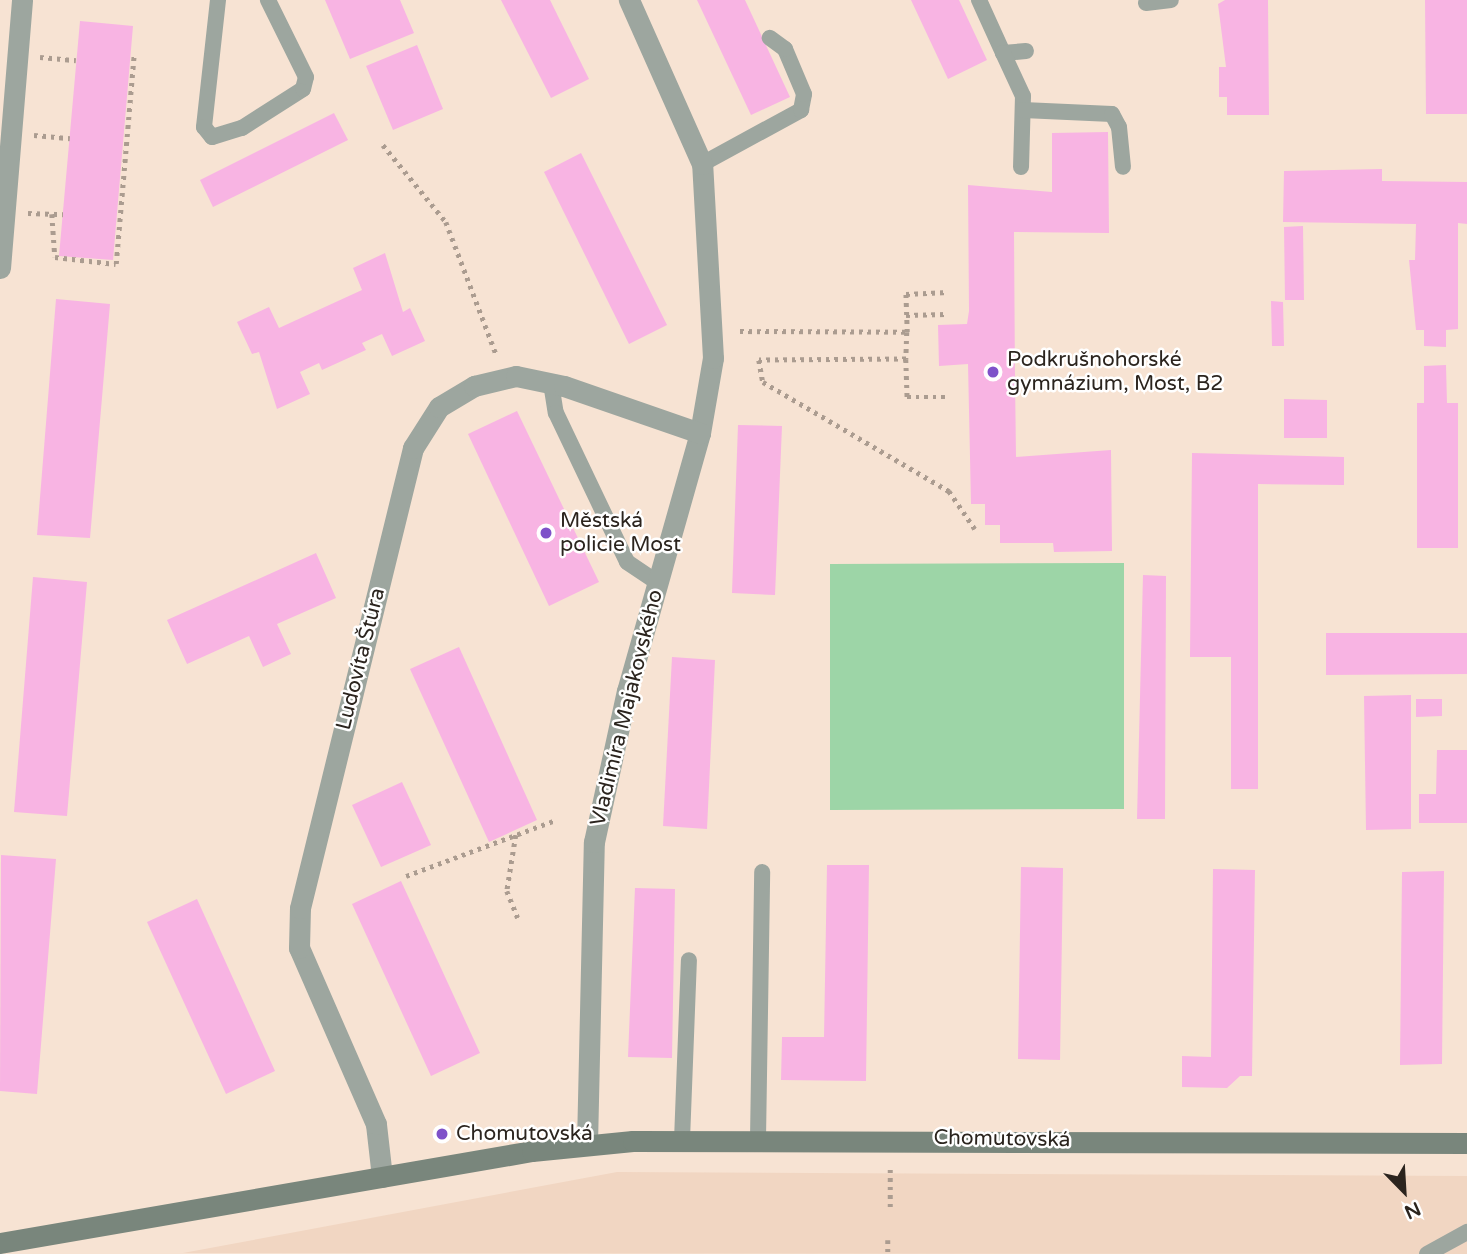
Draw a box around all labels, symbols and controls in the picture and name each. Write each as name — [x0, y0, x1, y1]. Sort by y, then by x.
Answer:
place label: Podkrušnohorské gymnázium, Most, B2 — [1007, 347, 1224, 397]
marker: Podkrušnohorské gymnázium, Most, B2 — [985, 364, 1001, 380]
place label: Městská policie Most — [560, 508, 681, 558]
marker: Městská policie Most — [538, 525, 554, 541]
street label: Ludovíta Štúra — [331, 585, 391, 733]
street label: Vladimíra Majakovského — [585, 587, 669, 829]
place label: Chomutovská — [456, 1121, 593, 1147]
street label: Chomutovská — [933, 1125, 1071, 1153]
marker: Chomutovská — [434, 1126, 450, 1142]
north arrow — [1369, 1156, 1439, 1226]
text: N — [1401, 1197, 1424, 1223]

